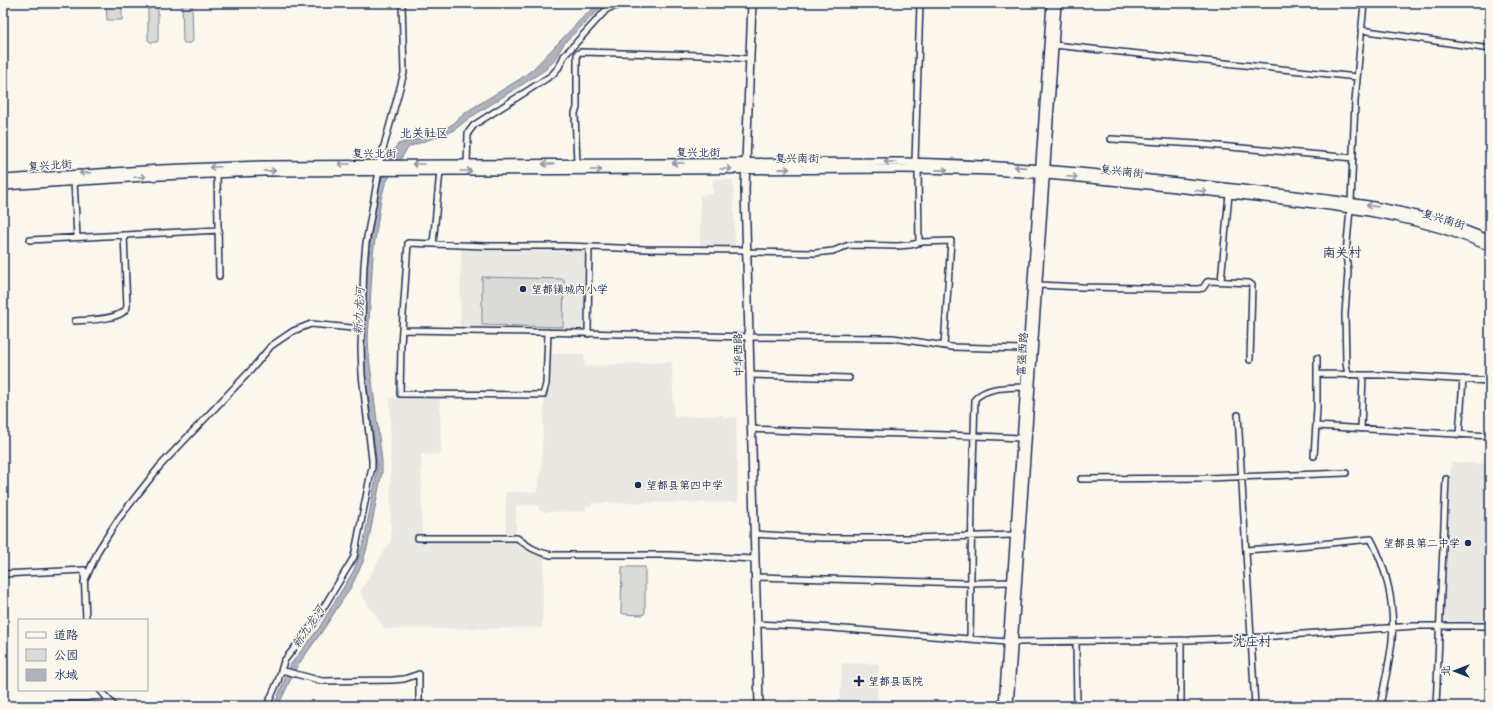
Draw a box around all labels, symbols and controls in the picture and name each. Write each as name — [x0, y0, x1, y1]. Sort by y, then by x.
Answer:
district label: 北关社区 — [400, 125, 448, 141]
street label: 复兴北街 — [676, 145, 721, 160]
street label: 复兴北街 — [352, 146, 397, 161]
street label: 复兴南街 — [775, 151, 820, 166]
street label: 复兴北街 — [28, 156, 74, 175]
one-way arrow — [884, 158, 897, 166]
one-way arrow — [672, 159, 685, 167]
one-way arrow — [338, 160, 351, 168]
one-way arrow — [412, 160, 425, 168]
one-way arrow — [542, 160, 555, 168]
street label: 复兴南街 — [1099, 162, 1146, 181]
one-way arrow — [209, 163, 222, 170]
one-way arrow — [1014, 163, 1027, 170]
one-way arrow — [777, 165, 790, 173]
one-way arrow — [589, 166, 602, 174]
one-way arrow — [719, 166, 732, 173]
one-way arrow — [935, 166, 948, 173]
one-way arrow — [459, 167, 472, 175]
one-way arrow — [263, 168, 276, 175]
one-way arrow — [79, 170, 92, 177]
one-way arrow — [133, 173, 146, 180]
one-way arrow — [1065, 174, 1078, 181]
one-way arrow — [1194, 187, 1207, 195]
one-way arrow — [1366, 202, 1379, 210]
street label: 复兴南街 — [1421, 206, 1468, 233]
district label: 南关村 — [1322, 244, 1362, 261]
place label: 望都镇城内小学 — [531, 282, 608, 297]
marker: 望都镇城内小学 — [518, 284, 528, 294]
water label: 新九龙河 — [350, 285, 368, 335]
street label: 富强西路 — [1013, 332, 1032, 377]
street label: 中华西路 — [731, 333, 746, 377]
place label: 望都县第四中学 — [646, 478, 723, 493]
marker: 望都县第四中学 — [633, 480, 643, 490]
place label: 望都县第二中学 — [1383, 536, 1460, 551]
marker: 望都县第二中学 — [1463, 538, 1473, 548]
water label: 新九龙河 — [288, 601, 329, 651]
legend — [18, 619, 148, 691]
text: 道路 — [54, 627, 78, 643]
district label: 沈庄村 — [1232, 633, 1272, 650]
text: 公园 — [54, 647, 78, 663]
north arrow — [1435, 651, 1475, 691]
text: 北 — [1438, 666, 1453, 677]
text: 水域 — [54, 667, 78, 683]
place label: 望都县医院 — [868, 674, 923, 689]
marker: 望都县医院 — [853, 675, 865, 687]

